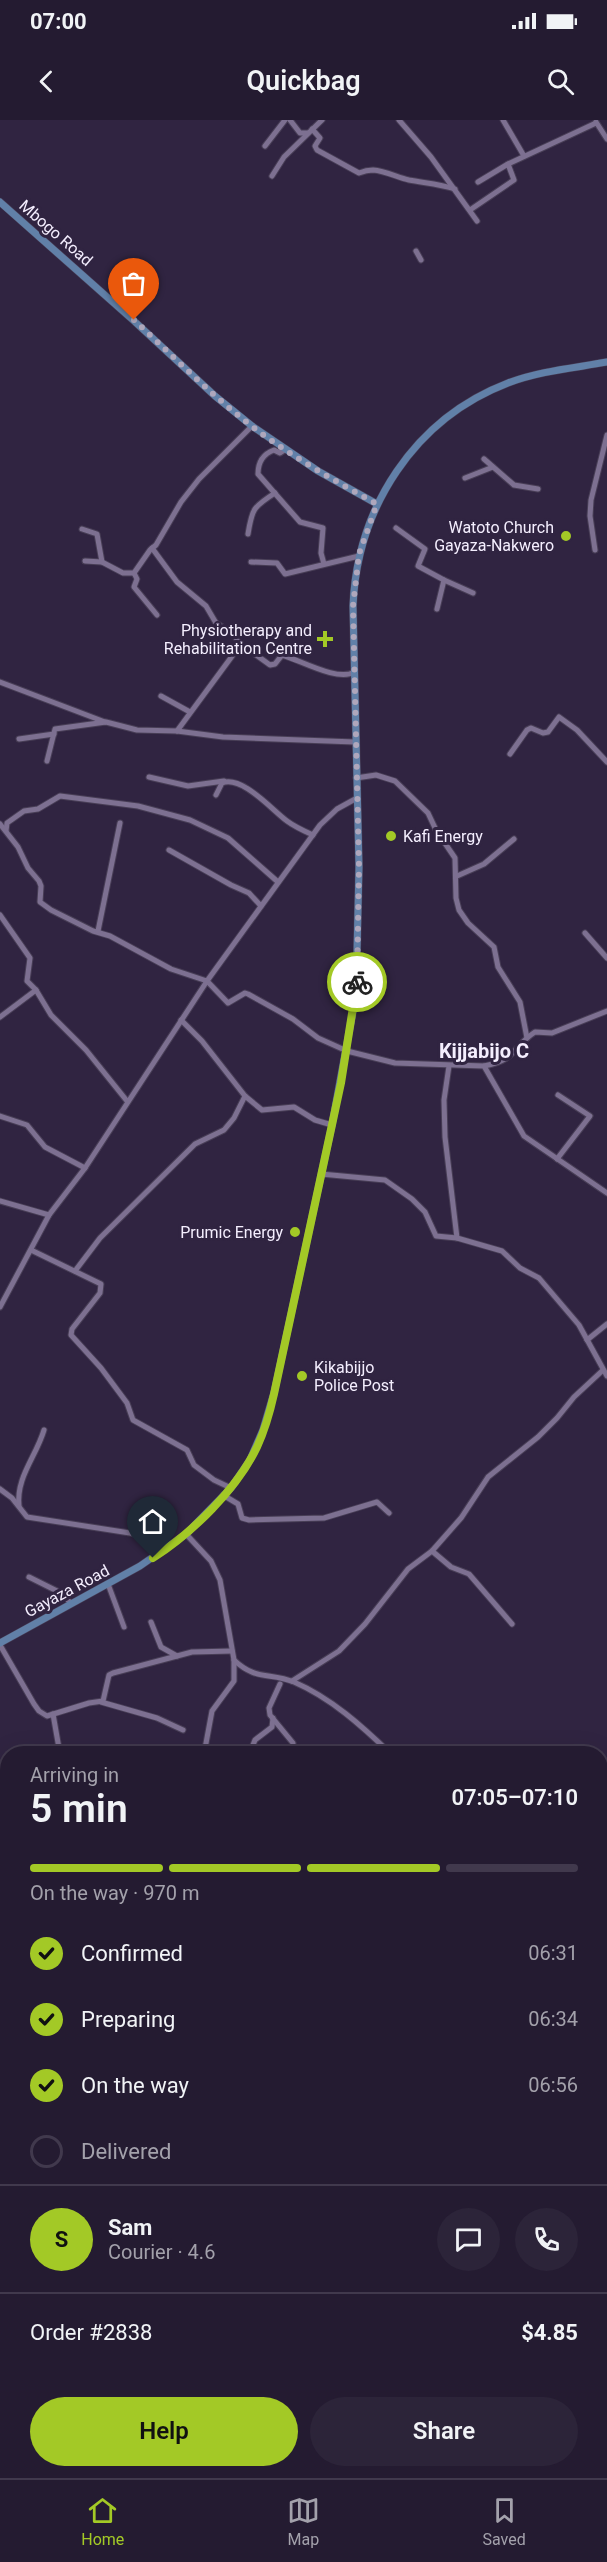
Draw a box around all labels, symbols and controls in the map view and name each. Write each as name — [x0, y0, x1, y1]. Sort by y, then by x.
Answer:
text: 07:00 — [30, 9, 87, 34]
icon: back — [30, 65, 63, 98]
text: Quickbag — [246, 65, 361, 97]
icon: search — [544, 65, 577, 98]
street label: Mbogo Road — [15, 196, 97, 270]
pin — [108, 258, 159, 320]
icon: bag — [117, 267, 150, 300]
place label: Watoto Church Gayaza-Nakwero — [434, 518, 554, 555]
marker: Watoto Church Gayaza-Nakwero — [559, 529, 573, 543]
place label: Physiotherapy and Rehabilitation Centre — [164, 621, 312, 658]
marker: Physiotherapy and Rehabilitation Centre — [316, 630, 334, 648]
place label: Kafi Energy — [403, 827, 483, 846]
marker: Kafi Energy — [384, 829, 398, 843]
courier — [327, 952, 387, 1012]
icon: bike — [341, 966, 374, 999]
district label: Kijjabijo C — [439, 1039, 529, 1063]
place label: Prumic Energy — [180, 1223, 283, 1242]
marker: Prumic Energy — [288, 1225, 302, 1239]
place label: Kikabijjo Police Post — [314, 1358, 394, 1395]
marker: Kikabijjo Police Post — [295, 1369, 309, 1383]
pin — [127, 1496, 178, 1558]
icon: home — [136, 1505, 169, 1538]
street label: Gayaza Road — [21, 1561, 113, 1621]
text: Arriving in — [30, 1763, 119, 1787]
text: 07:05–07:10 — [451, 1785, 578, 1810]
text: 5 min — [30, 1786, 128, 1832]
text: On the way · 970 m — [30, 1881, 199, 1905]
icon: check — [30, 1937, 63, 1970]
text: Confirmed — [81, 1941, 183, 1966]
text: 06:31 — [528, 1941, 578, 1965]
icon: check — [30, 2003, 63, 2036]
text: Preparing — [81, 2007, 175, 2032]
text: 06:34 — [528, 2007, 578, 2031]
icon: check — [30, 2069, 63, 2102]
text: On the way — [81, 2073, 189, 2098]
text: 06:56 — [528, 2073, 578, 2097]
text: Delivered — [81, 2139, 171, 2164]
button: chat — [437, 2208, 500, 2271]
button: phone — [515, 2208, 578, 2271]
text: Sam — [108, 2215, 152, 2240]
text: S — [55, 2227, 68, 2252]
text: Courier · 4.6 — [108, 2240, 215, 2264]
text: Order #2838 — [30, 2320, 152, 2345]
text: $4.85 — [521, 2320, 578, 2345]
button: Help — [30, 2397, 298, 2466]
button: Share — [310, 2397, 578, 2466]
tab: Home — [81, 2494, 124, 2549]
tab: Map — [287, 2494, 320, 2549]
tab: Saved — [482, 2494, 526, 2549]

